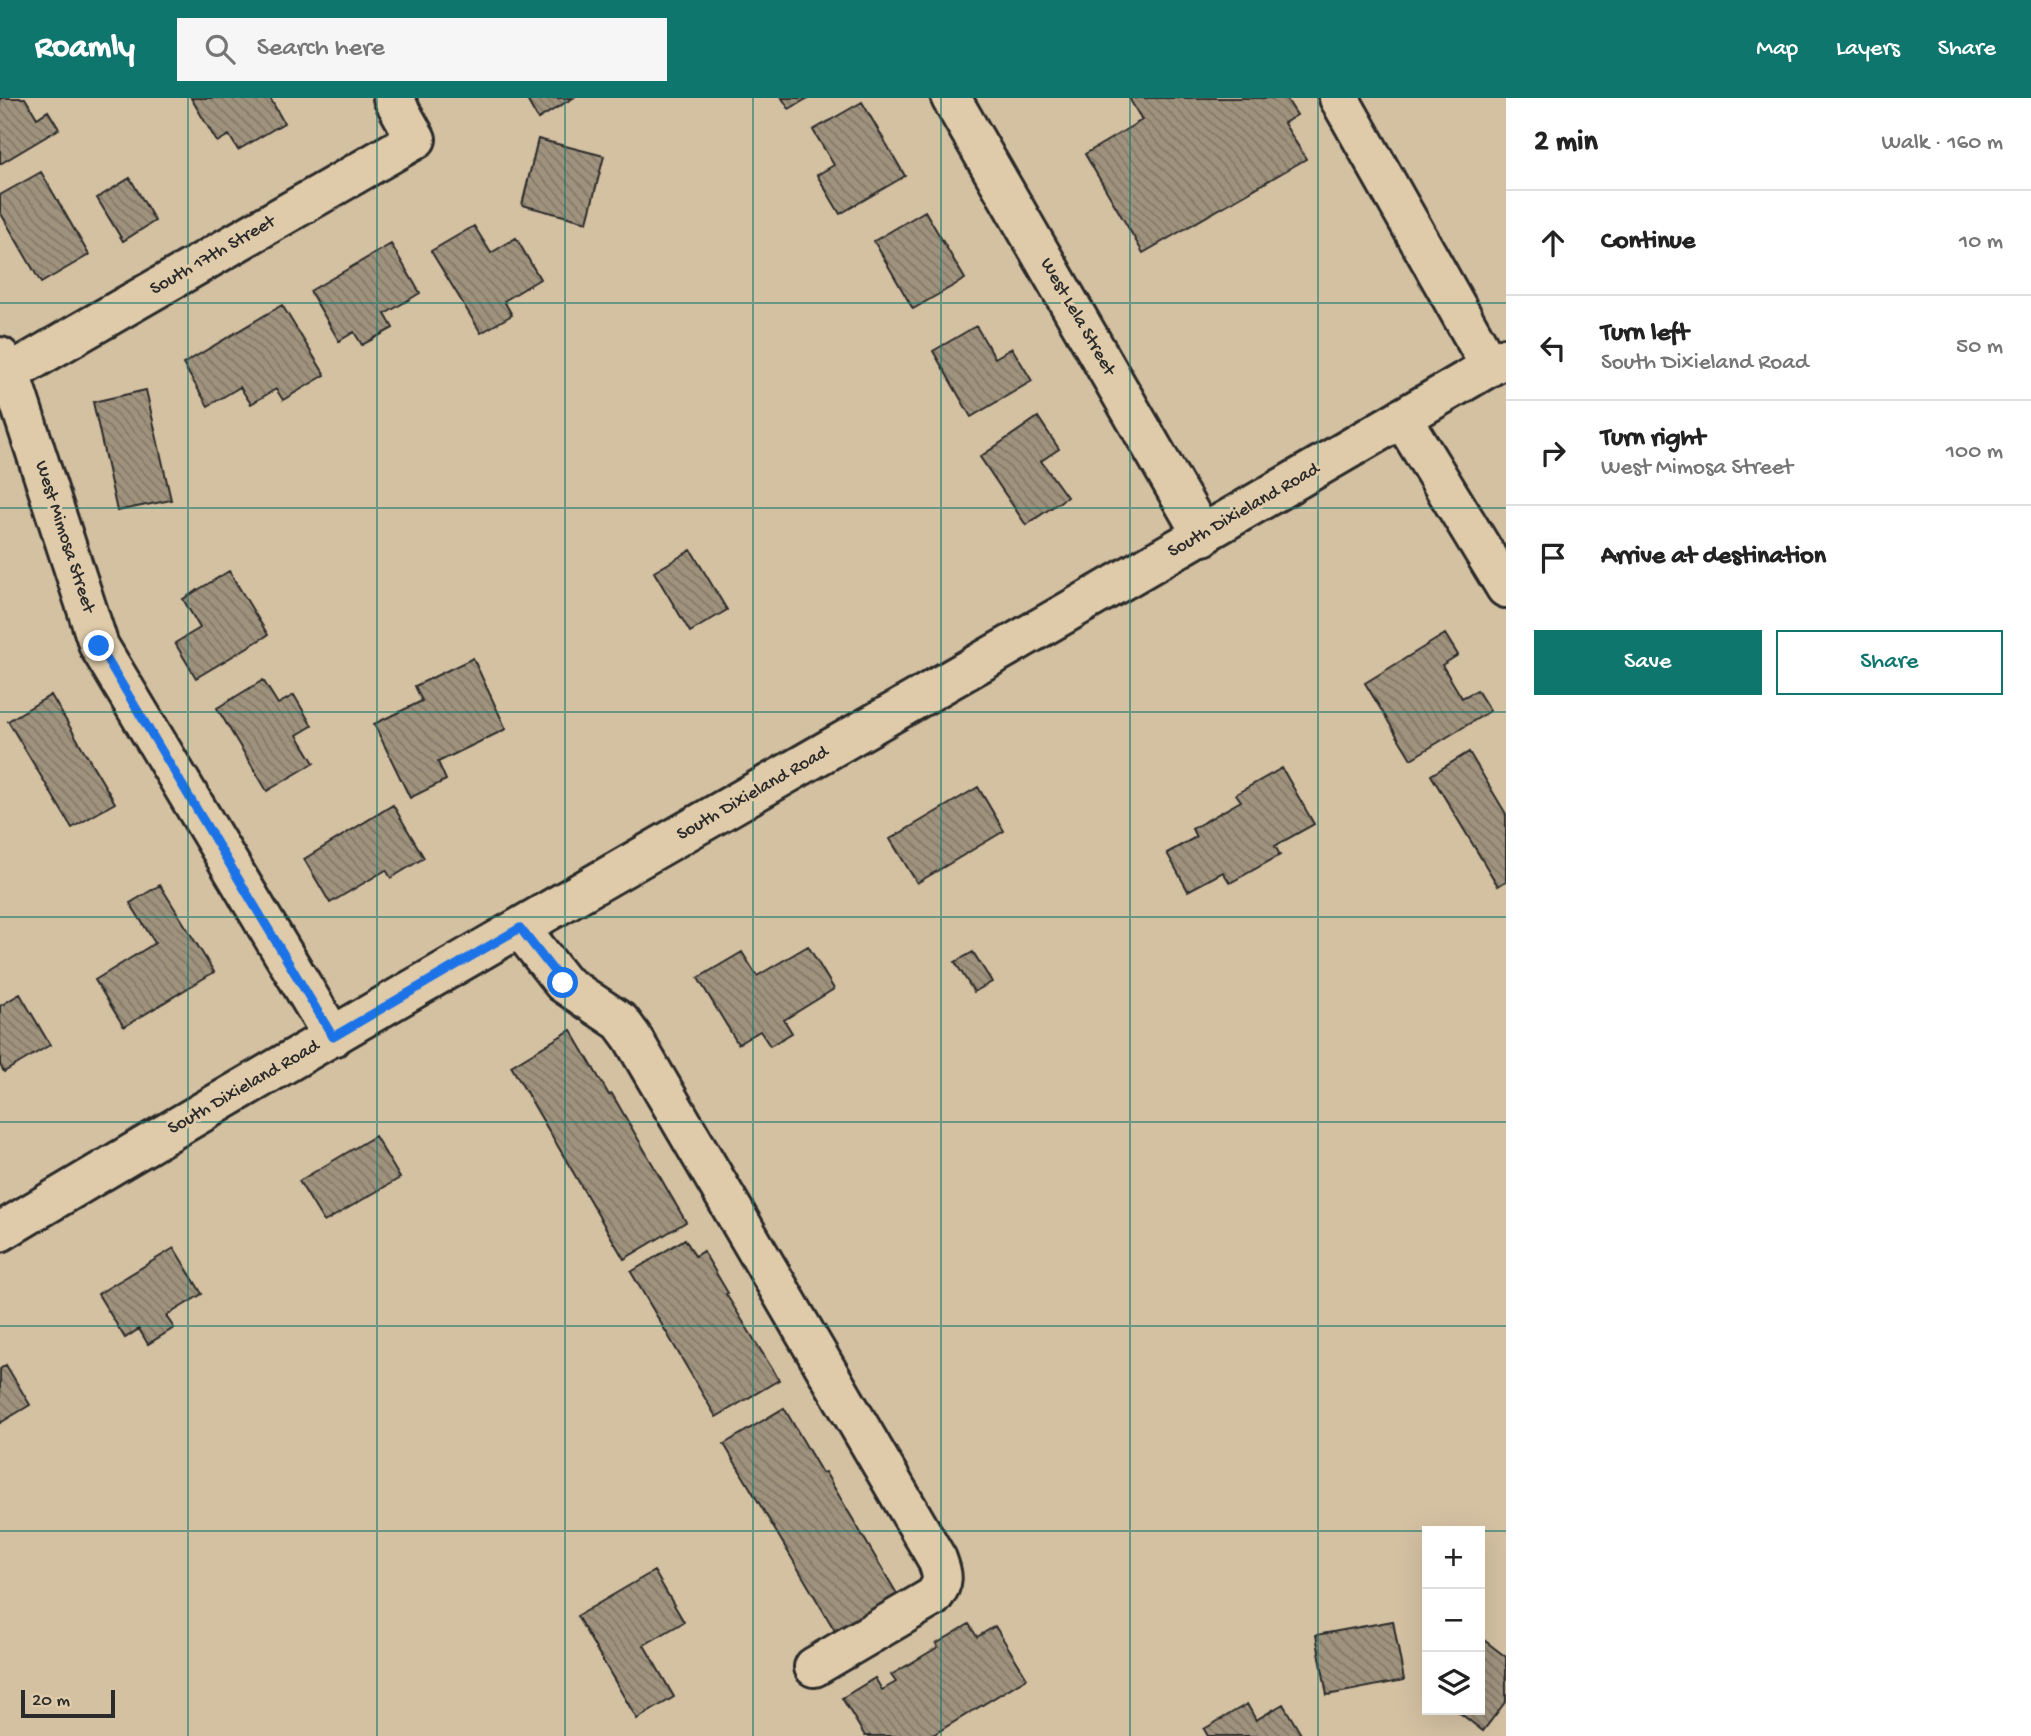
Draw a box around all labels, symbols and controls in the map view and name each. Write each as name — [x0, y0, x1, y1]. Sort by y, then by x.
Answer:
search box — [177, 18, 667, 81]
text: Roamly — [35, 30, 135, 68]
icon: search — [201, 30, 239, 68]
text: Search here — [257, 34, 385, 65]
text: Map — [1756, 35, 1798, 64]
text: Layers — [1836, 35, 1900, 64]
text: Share — [1938, 35, 1996, 64]
text: 2 min — [1534, 126, 1598, 161]
text: Walk · 160 m — [1881, 130, 2003, 157]
street label: South 17th Street — [146, 210, 282, 301]
icon: ahead — [1534, 224, 1572, 262]
text: Continue — [1601, 227, 1695, 258]
text: 10 m — [1959, 229, 2003, 256]
street label: West Lela Street — [1034, 254, 1121, 382]
text: Turn left — [1601, 319, 1689, 350]
icon: left — [1534, 329, 1572, 367]
text: 50 m — [1956, 334, 2003, 361]
text: South Dixieland Road — [1601, 350, 1808, 377]
text: Turn right — [1601, 424, 1705, 455]
icon: right — [1534, 434, 1572, 472]
text: 100 m — [1946, 439, 2003, 466]
text: West Mimosa Street — [1601, 455, 1793, 482]
street label: South Dixieland Road — [1164, 457, 1326, 564]
street label: West Mimosa Street — [29, 458, 100, 618]
icon: arrive — [1534, 539, 1572, 577]
text: Arrive at destination — [1601, 542, 1826, 573]
route end — [83, 630, 114, 661]
button: Save — [1534, 630, 1762, 695]
button: Share — [1776, 630, 2003, 695]
street label: South Dixieland Road — [673, 740, 835, 847]
route start — [547, 967, 578, 998]
street label: South Dixieland Road — [164, 1034, 326, 1141]
map controls — [1422, 1526, 1485, 1715]
button: + — [1422, 1526, 1485, 1589]
button: − — [1422, 1589, 1485, 1652]
button: layers — [1422, 1652, 1485, 1715]
scale bar — [21, 1687, 116, 1719]
text: 20 m — [32, 1690, 70, 1713]

